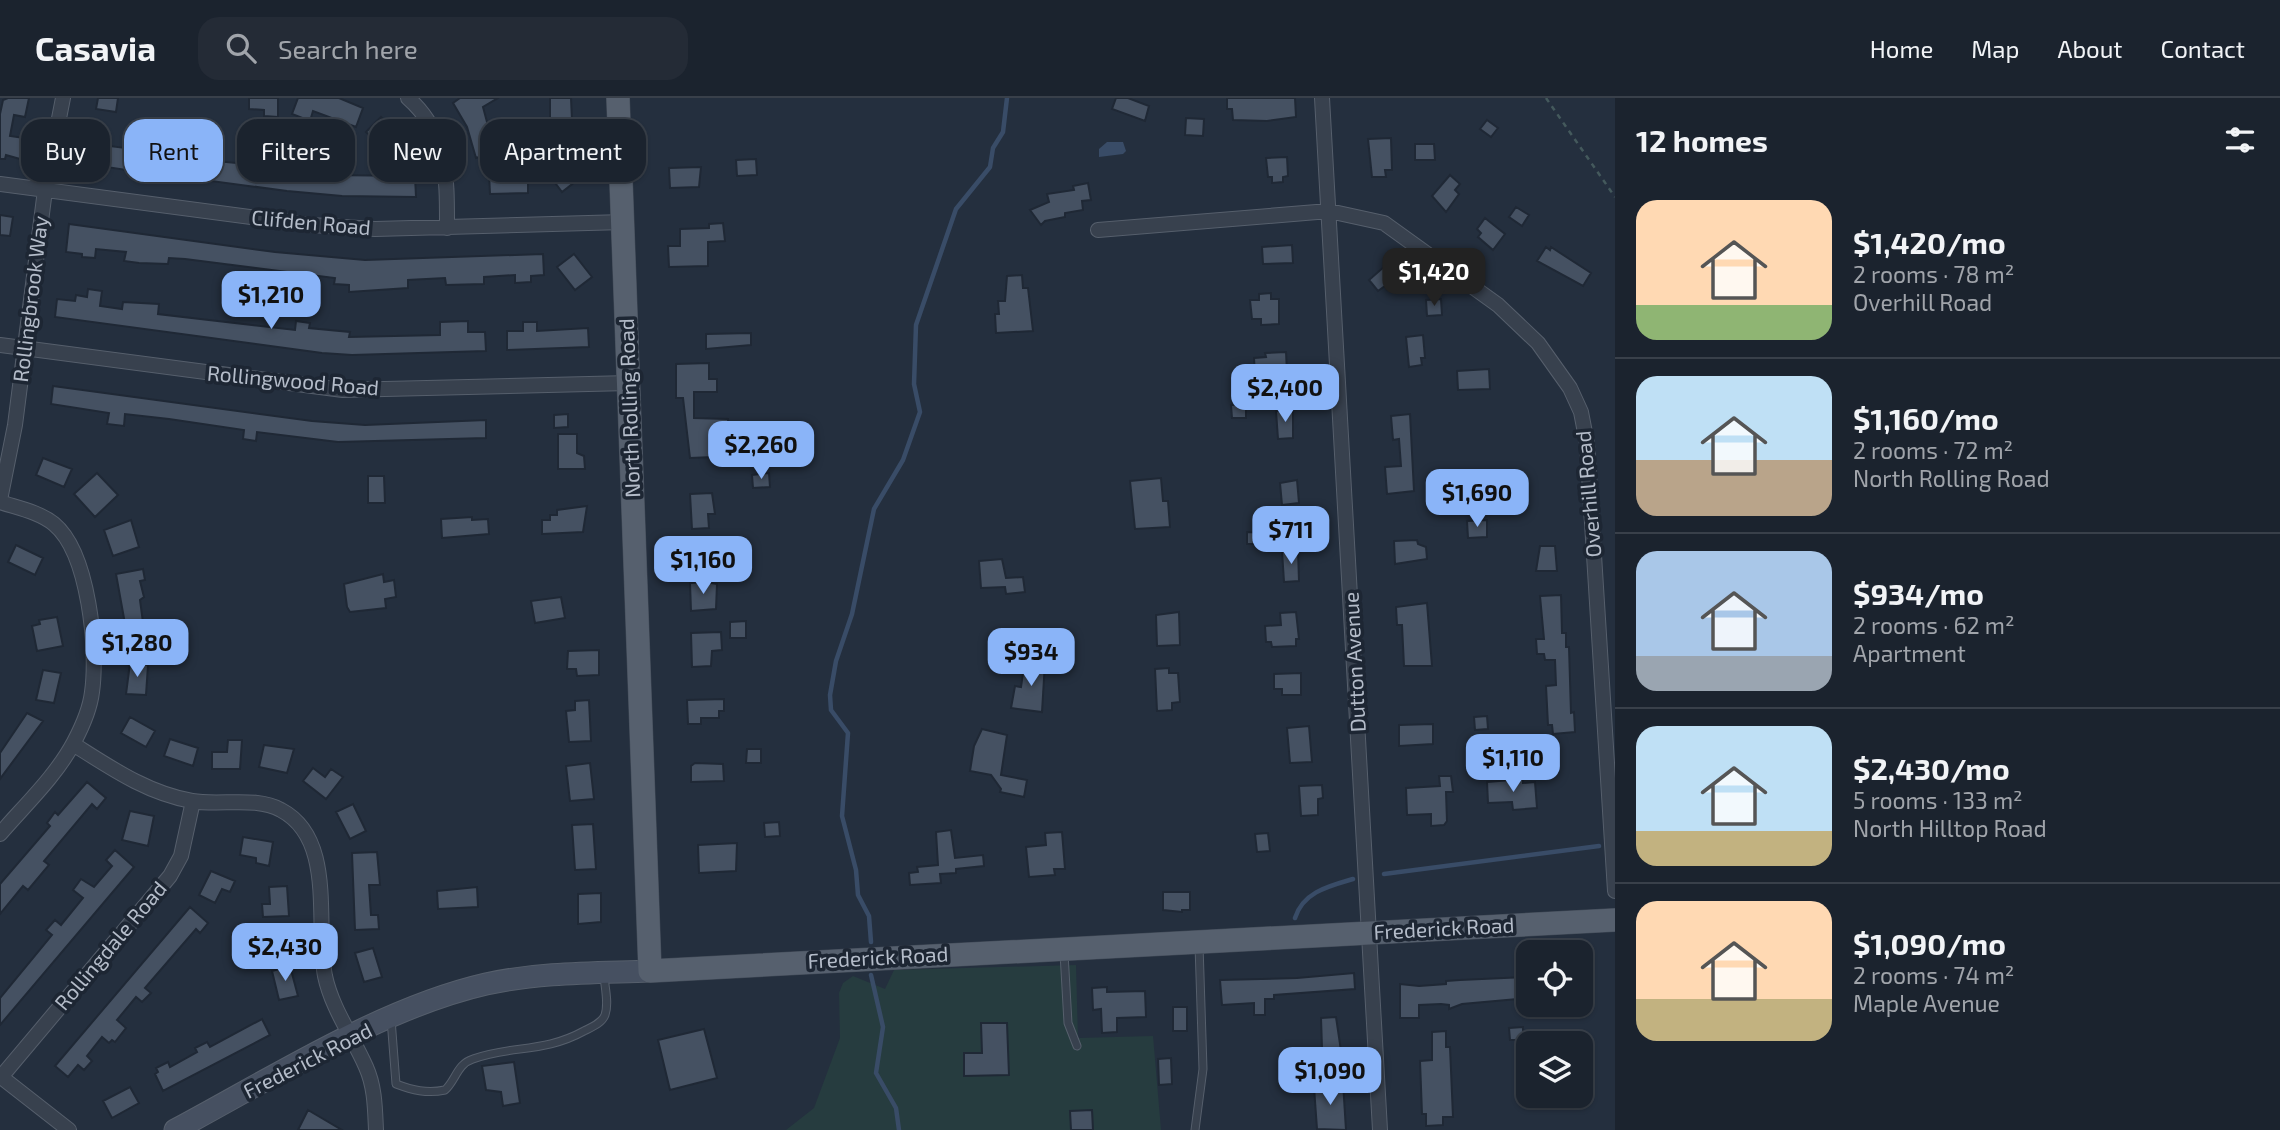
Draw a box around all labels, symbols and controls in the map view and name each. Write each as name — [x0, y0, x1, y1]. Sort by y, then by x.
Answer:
search box — [198, 17, 688, 80]
text: Casavia — [35, 28, 156, 68]
icon: search — [222, 29, 260, 67]
text: Search here — [278, 33, 418, 64]
text: Home — [1870, 34, 1933, 63]
text: Map — [1971, 34, 2019, 63]
text: About — [2057, 34, 2123, 63]
text: Contact — [2161, 34, 2245, 63]
chip: Buy — [21, 119, 110, 182]
chip: Rent — [124, 119, 223, 182]
chip: Filters — [237, 119, 355, 182]
chip: New — [369, 119, 466, 182]
chip: Apartment — [480, 119, 646, 182]
icon: filters — [2221, 121, 2259, 159]
text: 12 homes — [1636, 122, 1768, 158]
street label: Clifden Road — [250, 204, 372, 239]
street label: Rollingbrook Way — [7, 214, 52, 383]
text: $1,420/mo — [1853, 224, 2006, 260]
icon: home — [1692, 228, 1776, 312]
pin: $1,420 — [1377, 248, 1491, 308]
text: $1,420 — [1398, 257, 1470, 285]
text: 2 rooms · 78 m² — [1853, 260, 2014, 288]
pin: $1,210 — [214, 272, 328, 331]
text: $1,210 — [238, 280, 304, 308]
text: Overhill Road — [1853, 288, 1992, 316]
street label: North Rolling Road — [613, 318, 644, 498]
street label: Rollingwood Road — [206, 360, 380, 399]
pin: $2,400 — [1228, 364, 1342, 424]
text: $2,400 — [1247, 373, 1323, 401]
text: $1,160/mo — [1853, 400, 1999, 436]
icon: home — [1692, 404, 1776, 488]
pin: $2,260 — [704, 422, 818, 481]
text: $2,260 — [724, 430, 798, 458]
street label: Overhill Road — [1570, 430, 1605, 559]
text: 2 rooms · 72 m² — [1853, 436, 2013, 464]
text: North Rolling Road — [1853, 464, 2050, 492]
pin: $1,690 — [1420, 470, 1534, 529]
text: $1,690 — [1442, 478, 1512, 506]
pin: $711 — [1250, 506, 1332, 566]
text: $711 — [1268, 515, 1314, 543]
pin: $1,160 — [646, 536, 760, 596]
text: $1,160 — [670, 545, 736, 573]
text: $934/mo — [1853, 575, 1984, 611]
icon: home — [1692, 579, 1776, 663]
street label: Dutton Avenue — [1337, 591, 1370, 733]
text: 2 rooms · 62 m² — [1853, 611, 2015, 639]
pin: $1,280 — [80, 620, 194, 679]
text: $1,280 — [101, 628, 173, 656]
pin: $934 — [990, 628, 1072, 688]
text: $934 — [1004, 637, 1058, 665]
text: Apartment — [1853, 639, 1966, 667]
pin: $1,110 — [1456, 734, 1570, 794]
text: $1,110 — [1482, 743, 1544, 771]
text: $2,430/mo — [1853, 750, 2010, 786]
icon: home — [1692, 754, 1776, 838]
text: 5 rooms · 133 m² — [1853, 786, 2023, 814]
text: North Hilltop Road — [1853, 814, 2047, 842]
street label: Rollingdale Road — [49, 876, 171, 1015]
street label: Frederick Road — [1373, 911, 1515, 944]
pin: $2,430 — [228, 924, 342, 983]
text: $1,090/mo — [1853, 925, 2006, 961]
icon: home — [1692, 929, 1776, 1013]
text: $2,430 — [248, 932, 322, 960]
street label: Frederick Road — [807, 940, 949, 973]
map controls — [1516, 940, 1593, 1108]
button: locate — [1516, 940, 1593, 1017]
text: 2 rooms · 74 m² — [1853, 961, 2014, 989]
text: Maple Avenue — [1853, 989, 2000, 1017]
street label: Frederick Road — [239, 1016, 376, 1103]
button: layers — [1516, 1031, 1593, 1108]
pin: $1,090 — [1273, 1048, 1387, 1107]
text: $1,090 — [1294, 1056, 1366, 1084]

